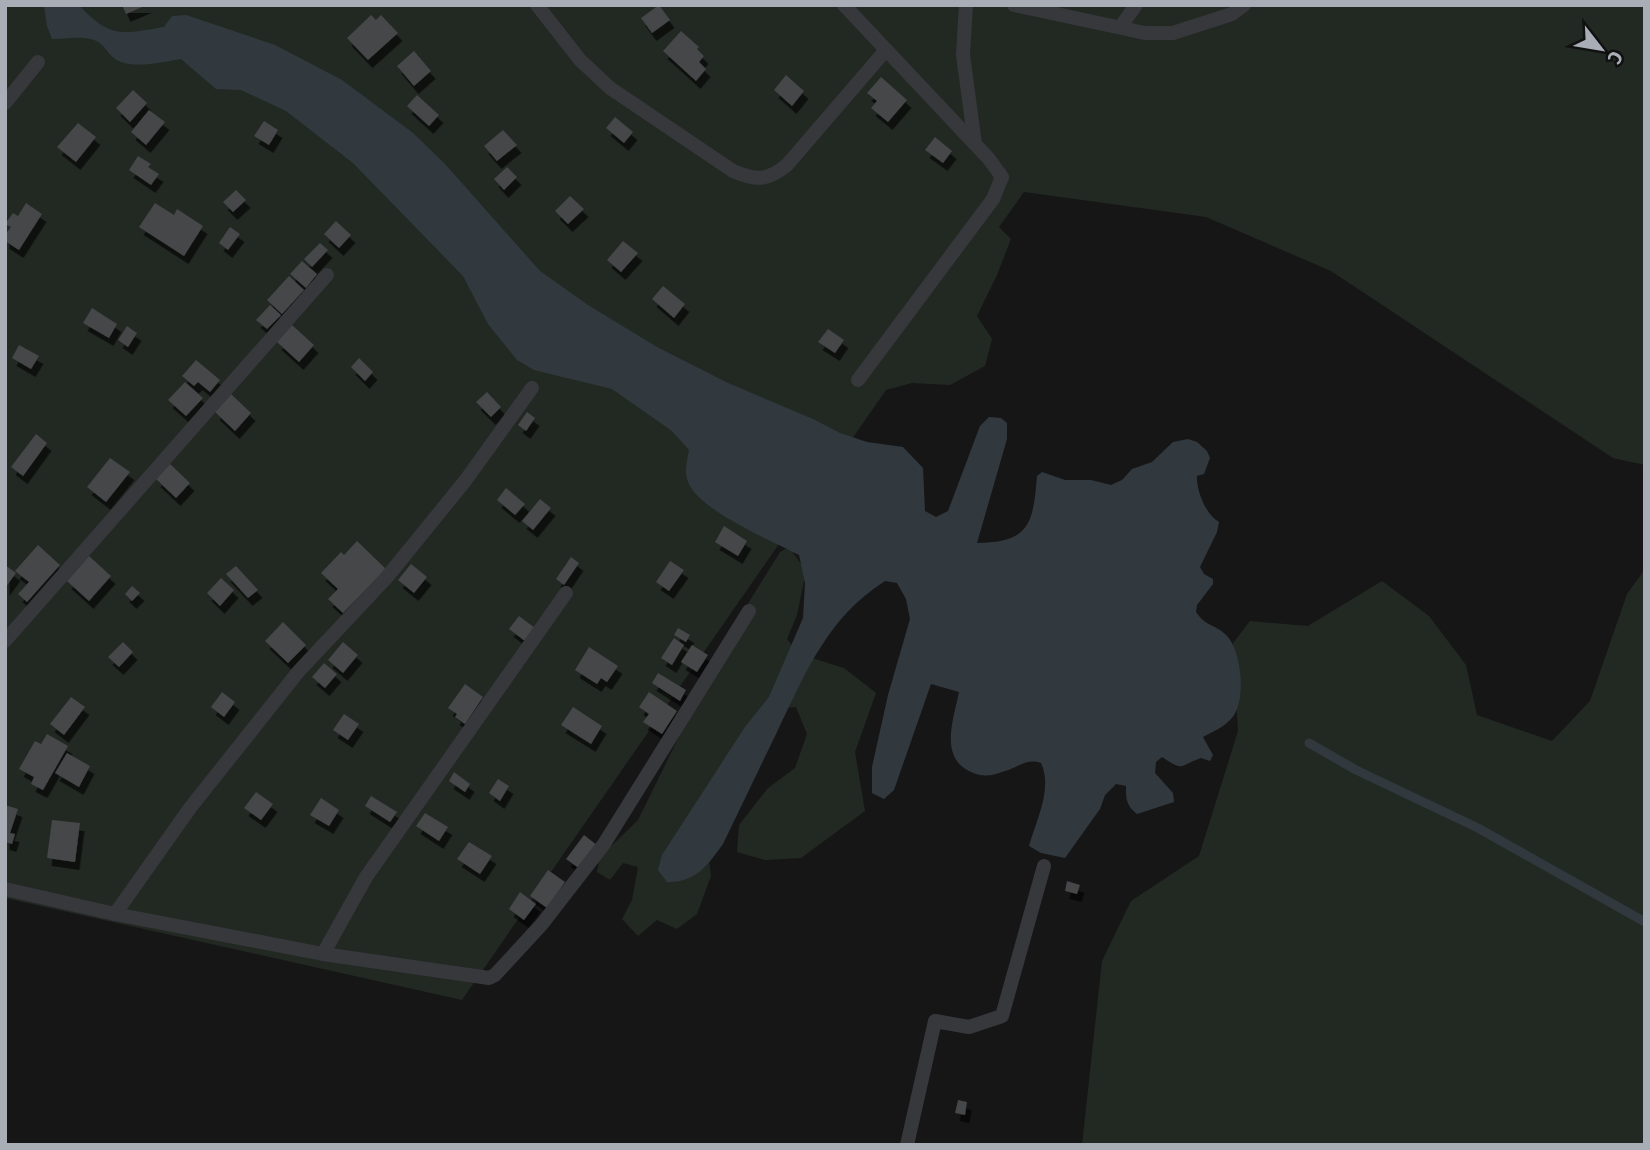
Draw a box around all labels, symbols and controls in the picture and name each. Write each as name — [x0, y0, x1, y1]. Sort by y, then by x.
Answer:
north arrow — [1566, 14, 1636, 84]
text: С — [1602, 47, 1628, 68]

